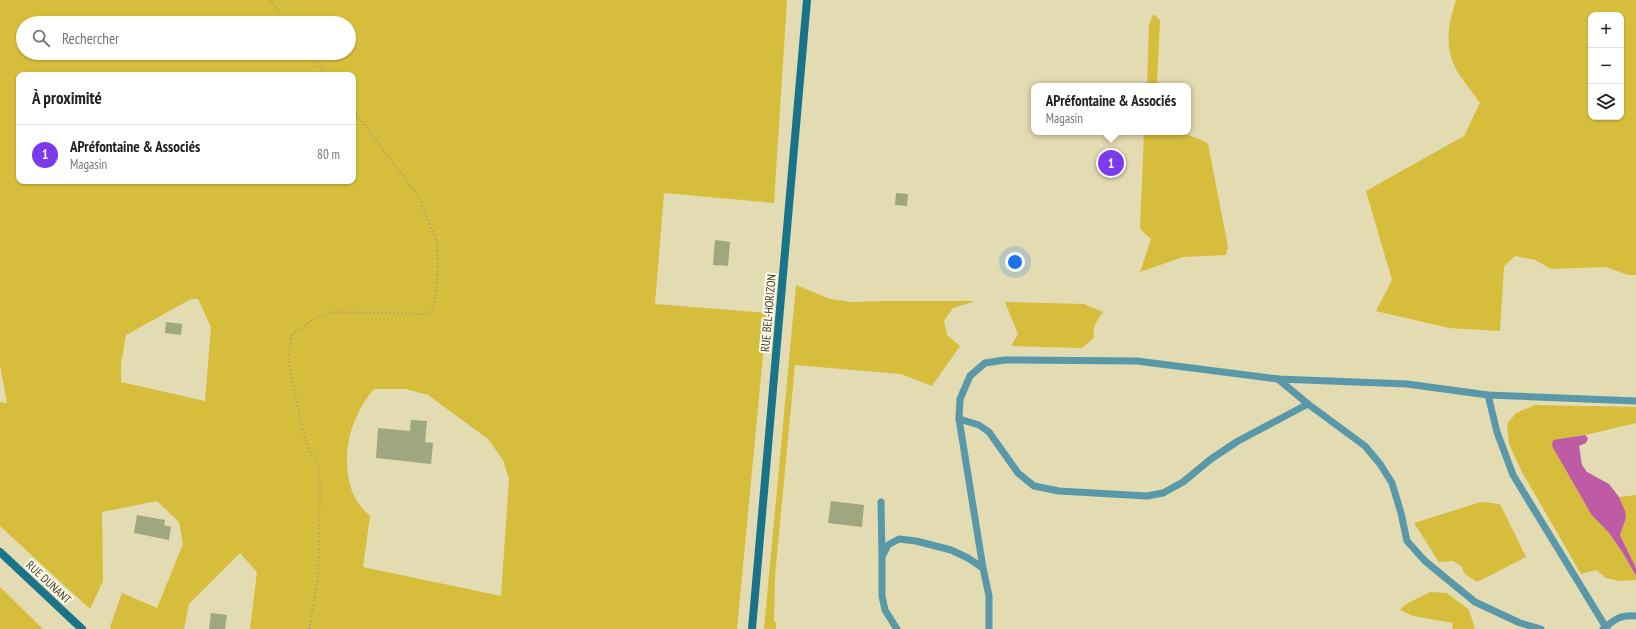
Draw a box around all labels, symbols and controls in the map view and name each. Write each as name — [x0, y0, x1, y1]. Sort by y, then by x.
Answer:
map controls — [1588, 12, 1624, 120]
button: + — [1588, 12, 1624, 48]
search box — [16, 16, 356, 60]
icon: search — [30, 27, 52, 49]
text: Rechercher — [62, 29, 119, 48]
button: − — [1588, 48, 1624, 84]
popup — [1031, 83, 1191, 135]
button: layers — [1588, 84, 1624, 120]
text: À proximité — [32, 87, 102, 109]
text: APréfontaine & Associés — [1046, 91, 1176, 110]
text: Magasin — [1046, 110, 1083, 127]
text: APréfontaine & Associés — [70, 137, 200, 156]
text: 1 — [42, 146, 48, 163]
text: 80 m — [317, 146, 340, 163]
pin: 1 — [1098, 148, 1124, 178]
text: Magasin — [70, 156, 107, 173]
your location — [1005, 252, 1025, 272]
street label: RUE BEL-HORIZON — [757, 274, 779, 352]
street label: RUE DUNANT — [23, 557, 75, 607]

